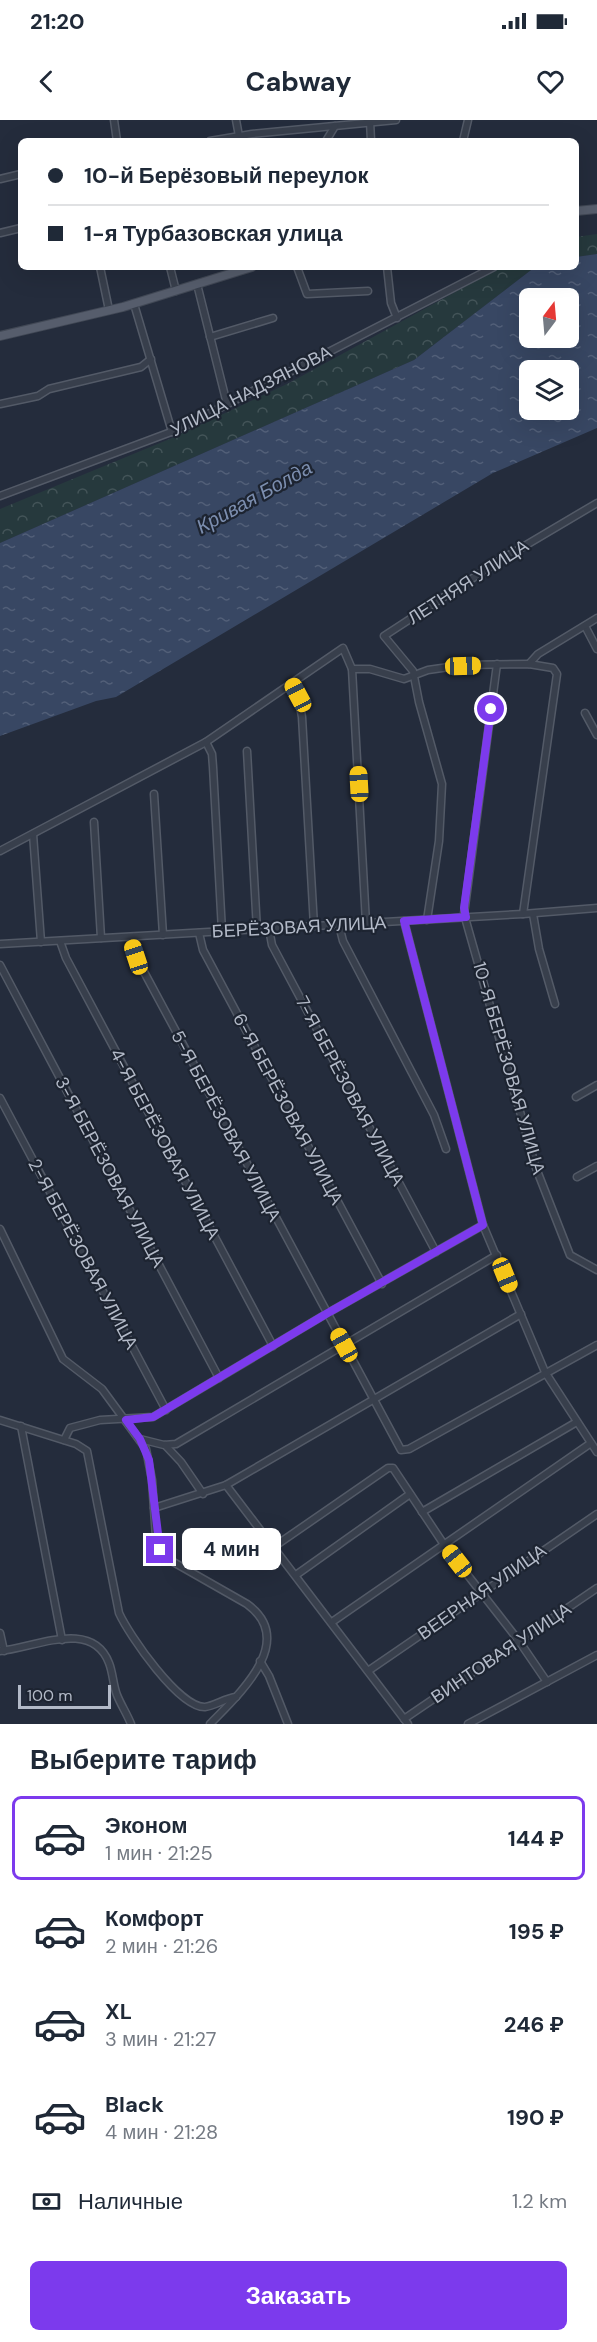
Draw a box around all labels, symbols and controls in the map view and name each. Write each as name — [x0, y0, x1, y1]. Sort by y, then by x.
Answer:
text: 21:20 — [30, 7, 84, 36]
text: Cabway — [245, 64, 352, 99]
icon: back — [30, 65, 63, 98]
icon: heart — [534, 65, 567, 98]
text: 10-й Берёзовый переулок — [84, 161, 368, 190]
text: 1-я Турбазовская улица — [84, 219, 343, 248]
north arrow — [519, 288, 579, 348]
map controls — [519, 288, 579, 420]
street label: УЛИЦА НАДЗЯНОВА — [166, 340, 336, 442]
button: layers — [519, 360, 579, 420]
water label: Кривая Болда — [191, 454, 317, 540]
street label: ЛЕТНЯЯ УЛИЦА — [403, 534, 533, 630]
car — [445, 656, 481, 676]
car — [282, 675, 314, 715]
route start — [477, 695, 504, 722]
car — [349, 766, 369, 802]
street label: БЕРЁЗОВАЯ УЛИЦА — [211, 910, 387, 944]
car — [122, 937, 150, 977]
street label: 10-Я БЕРЁЗОВАЯ УЛИЦА — [467, 959, 551, 1177]
street label: 7-Я БЕРЁЗОВАЯ УЛИЦА — [290, 992, 410, 1190]
street label: 6-Я БЕРЁЗОВАЯ УЛИЦА — [227, 1009, 349, 1209]
street label: 5-Я БЕРЁЗОВАЯ УЛИЦА — [165, 1026, 287, 1226]
street label: 4-Я БЕРЁЗОВАЯ УЛИЦА — [104, 1044, 226, 1244]
street label: 3-Я БЕРЁЗОВАЯ УЛИЦА — [49, 1072, 171, 1272]
street label: 2-Я БЕРЁЗОВАЯ УЛИЦА — [23, 1155, 143, 1353]
car — [490, 1255, 520, 1295]
car — [327, 1325, 361, 1365]
callout: 4 мин — [181, 1529, 280, 1571]
route end — [146, 1536, 173, 1563]
text: 4 мин — [203, 1536, 260, 1562]
street label: ВЕЕРНАЯ УЛИЦА — [413, 1539, 551, 1645]
car — [439, 1541, 475, 1581]
street label: ВИНТОВАЯ УЛИЦА — [426, 1597, 576, 1709]
scale bar — [18, 1682, 111, 1710]
text: 100 m — [27, 1685, 72, 1706]
text: Выберите тариф — [30, 1742, 257, 1777]
icon: car — [33, 1811, 87, 1865]
text: Эконом — [105, 1811, 188, 1840]
text: 144 ₽ — [508, 1824, 564, 1853]
text: 1 мин · 21:25 — [105, 1840, 213, 1866]
icon: car — [33, 1904, 87, 1958]
text: Комфорт — [105, 1904, 204, 1933]
text: 195 ₽ — [509, 1917, 564, 1946]
text: 2 мин · 21:26 — [105, 1933, 218, 1959]
icon: car — [33, 1997, 87, 2051]
text: XL — [105, 1997, 132, 2026]
text: 246 ₽ — [504, 2010, 564, 2039]
text: 3 мин · 21:27 — [105, 2026, 216, 2052]
icon: car — [33, 2090, 87, 2144]
text: Black — [105, 2090, 164, 2119]
text: 190 ₽ — [507, 2103, 564, 2132]
text: 4 мин · 21:28 — [105, 2119, 218, 2145]
icon: cash — [30, 2185, 63, 2218]
text: Наличные — [78, 2187, 183, 2216]
text: 1.2 km — [512, 2188, 567, 2214]
button: Заказать — [30, 2261, 567, 2330]

